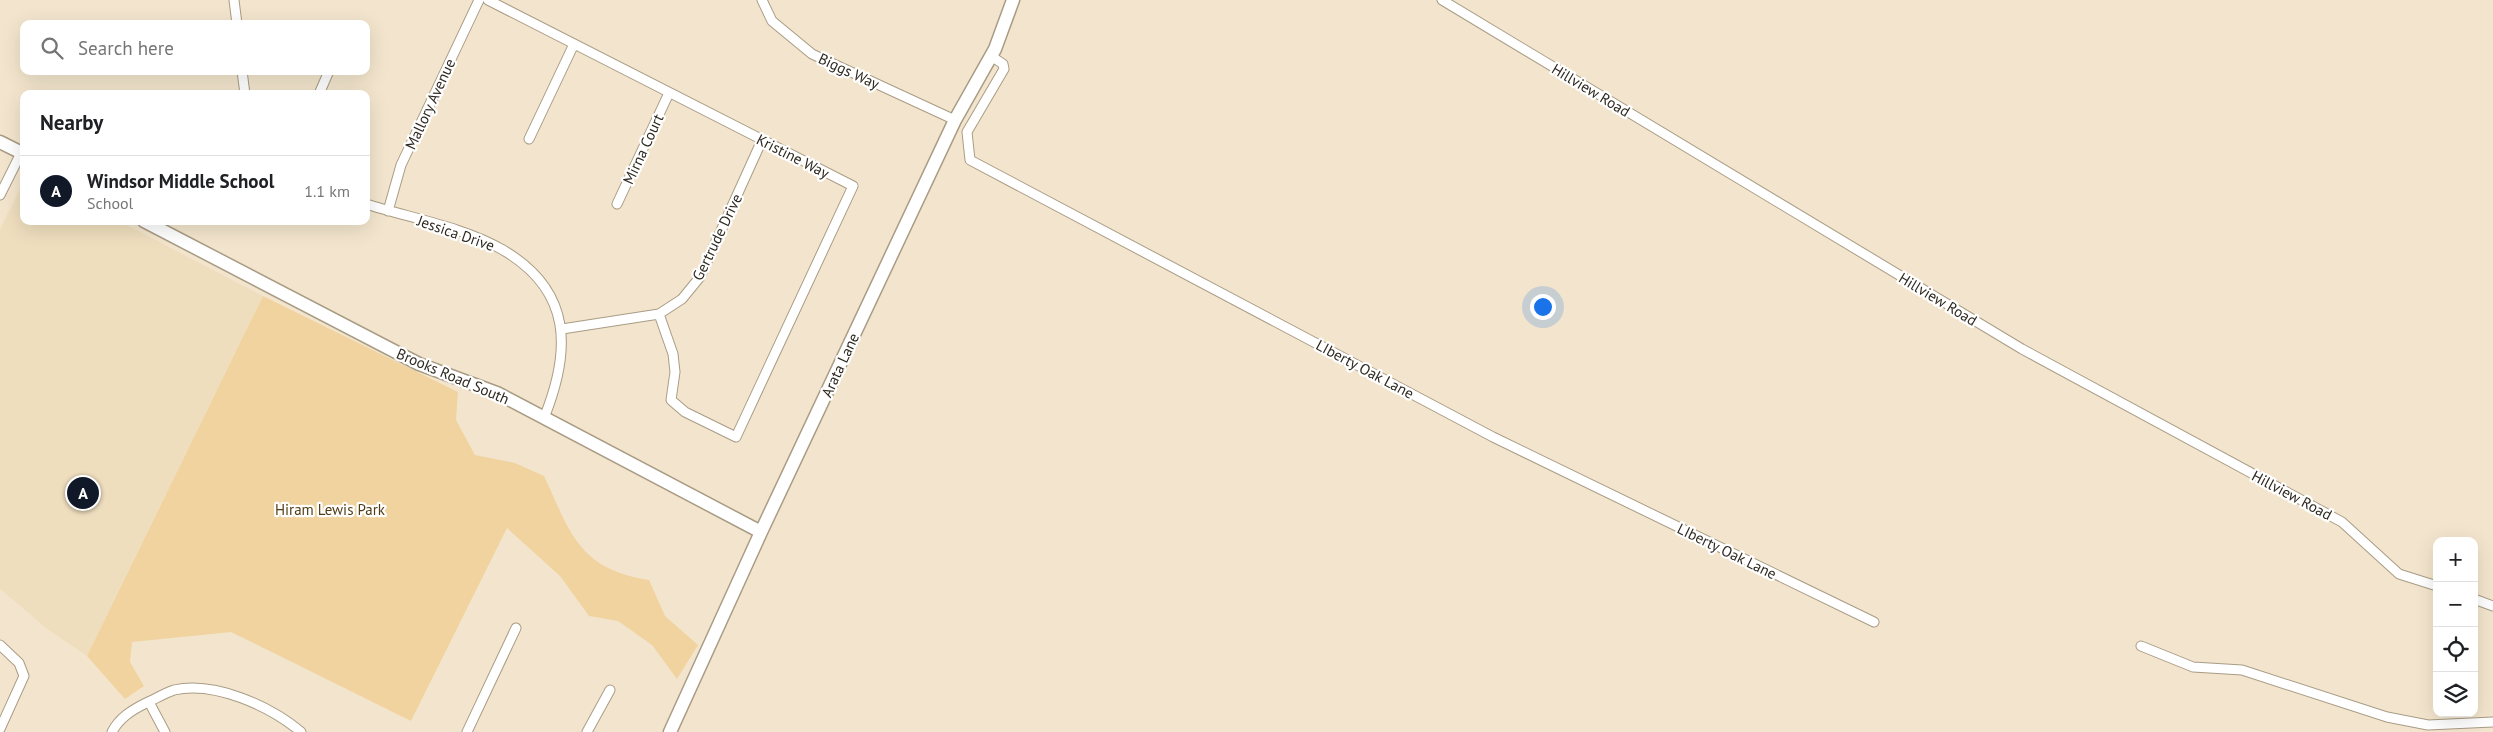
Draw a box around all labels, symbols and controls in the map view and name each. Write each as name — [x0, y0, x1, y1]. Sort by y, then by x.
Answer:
search box — [20, 20, 370, 75]
icon: search — [38, 34, 66, 62]
text: Search here — [78, 36, 174, 60]
street label: Biggs Way — [815, 49, 883, 93]
street label: Mallory Avenue — [401, 56, 459, 152]
street label: Hillview Road — [1548, 59, 1634, 121]
text: Nearby — [40, 109, 103, 136]
street label: Mirna Court — [618, 111, 668, 187]
street label: Kristine Way — [753, 130, 833, 182]
text: Windsor Middle School — [87, 169, 274, 193]
text: A — [51, 181, 61, 201]
text: 1.1 km — [304, 181, 350, 201]
street label: Gertrude Drive — [688, 191, 746, 283]
text: School — [87, 193, 133, 213]
street label: Jessica Drive — [414, 211, 497, 255]
street label: Hillview Road — [1895, 268, 1981, 330]
your location — [1530, 294, 1556, 320]
street label: Arata Lane — [817, 330, 863, 400]
street label: LIberty Oak Lane — [1313, 335, 1417, 403]
street label: Brooks Road South — [394, 344, 512, 408]
street label: Hillview Road — [2249, 466, 2335, 524]
pin: A — [67, 474, 99, 512]
park label: Hiram Lewis Park — [275, 500, 386, 519]
street label: LIberty Oak Lane — [1674, 519, 1780, 583]
map controls — [2433, 537, 2478, 717]
button: + — [2433, 537, 2478, 582]
button: − — [2433, 582, 2478, 627]
button: locate — [2433, 627, 2478, 672]
button: layers — [2433, 672, 2478, 717]

